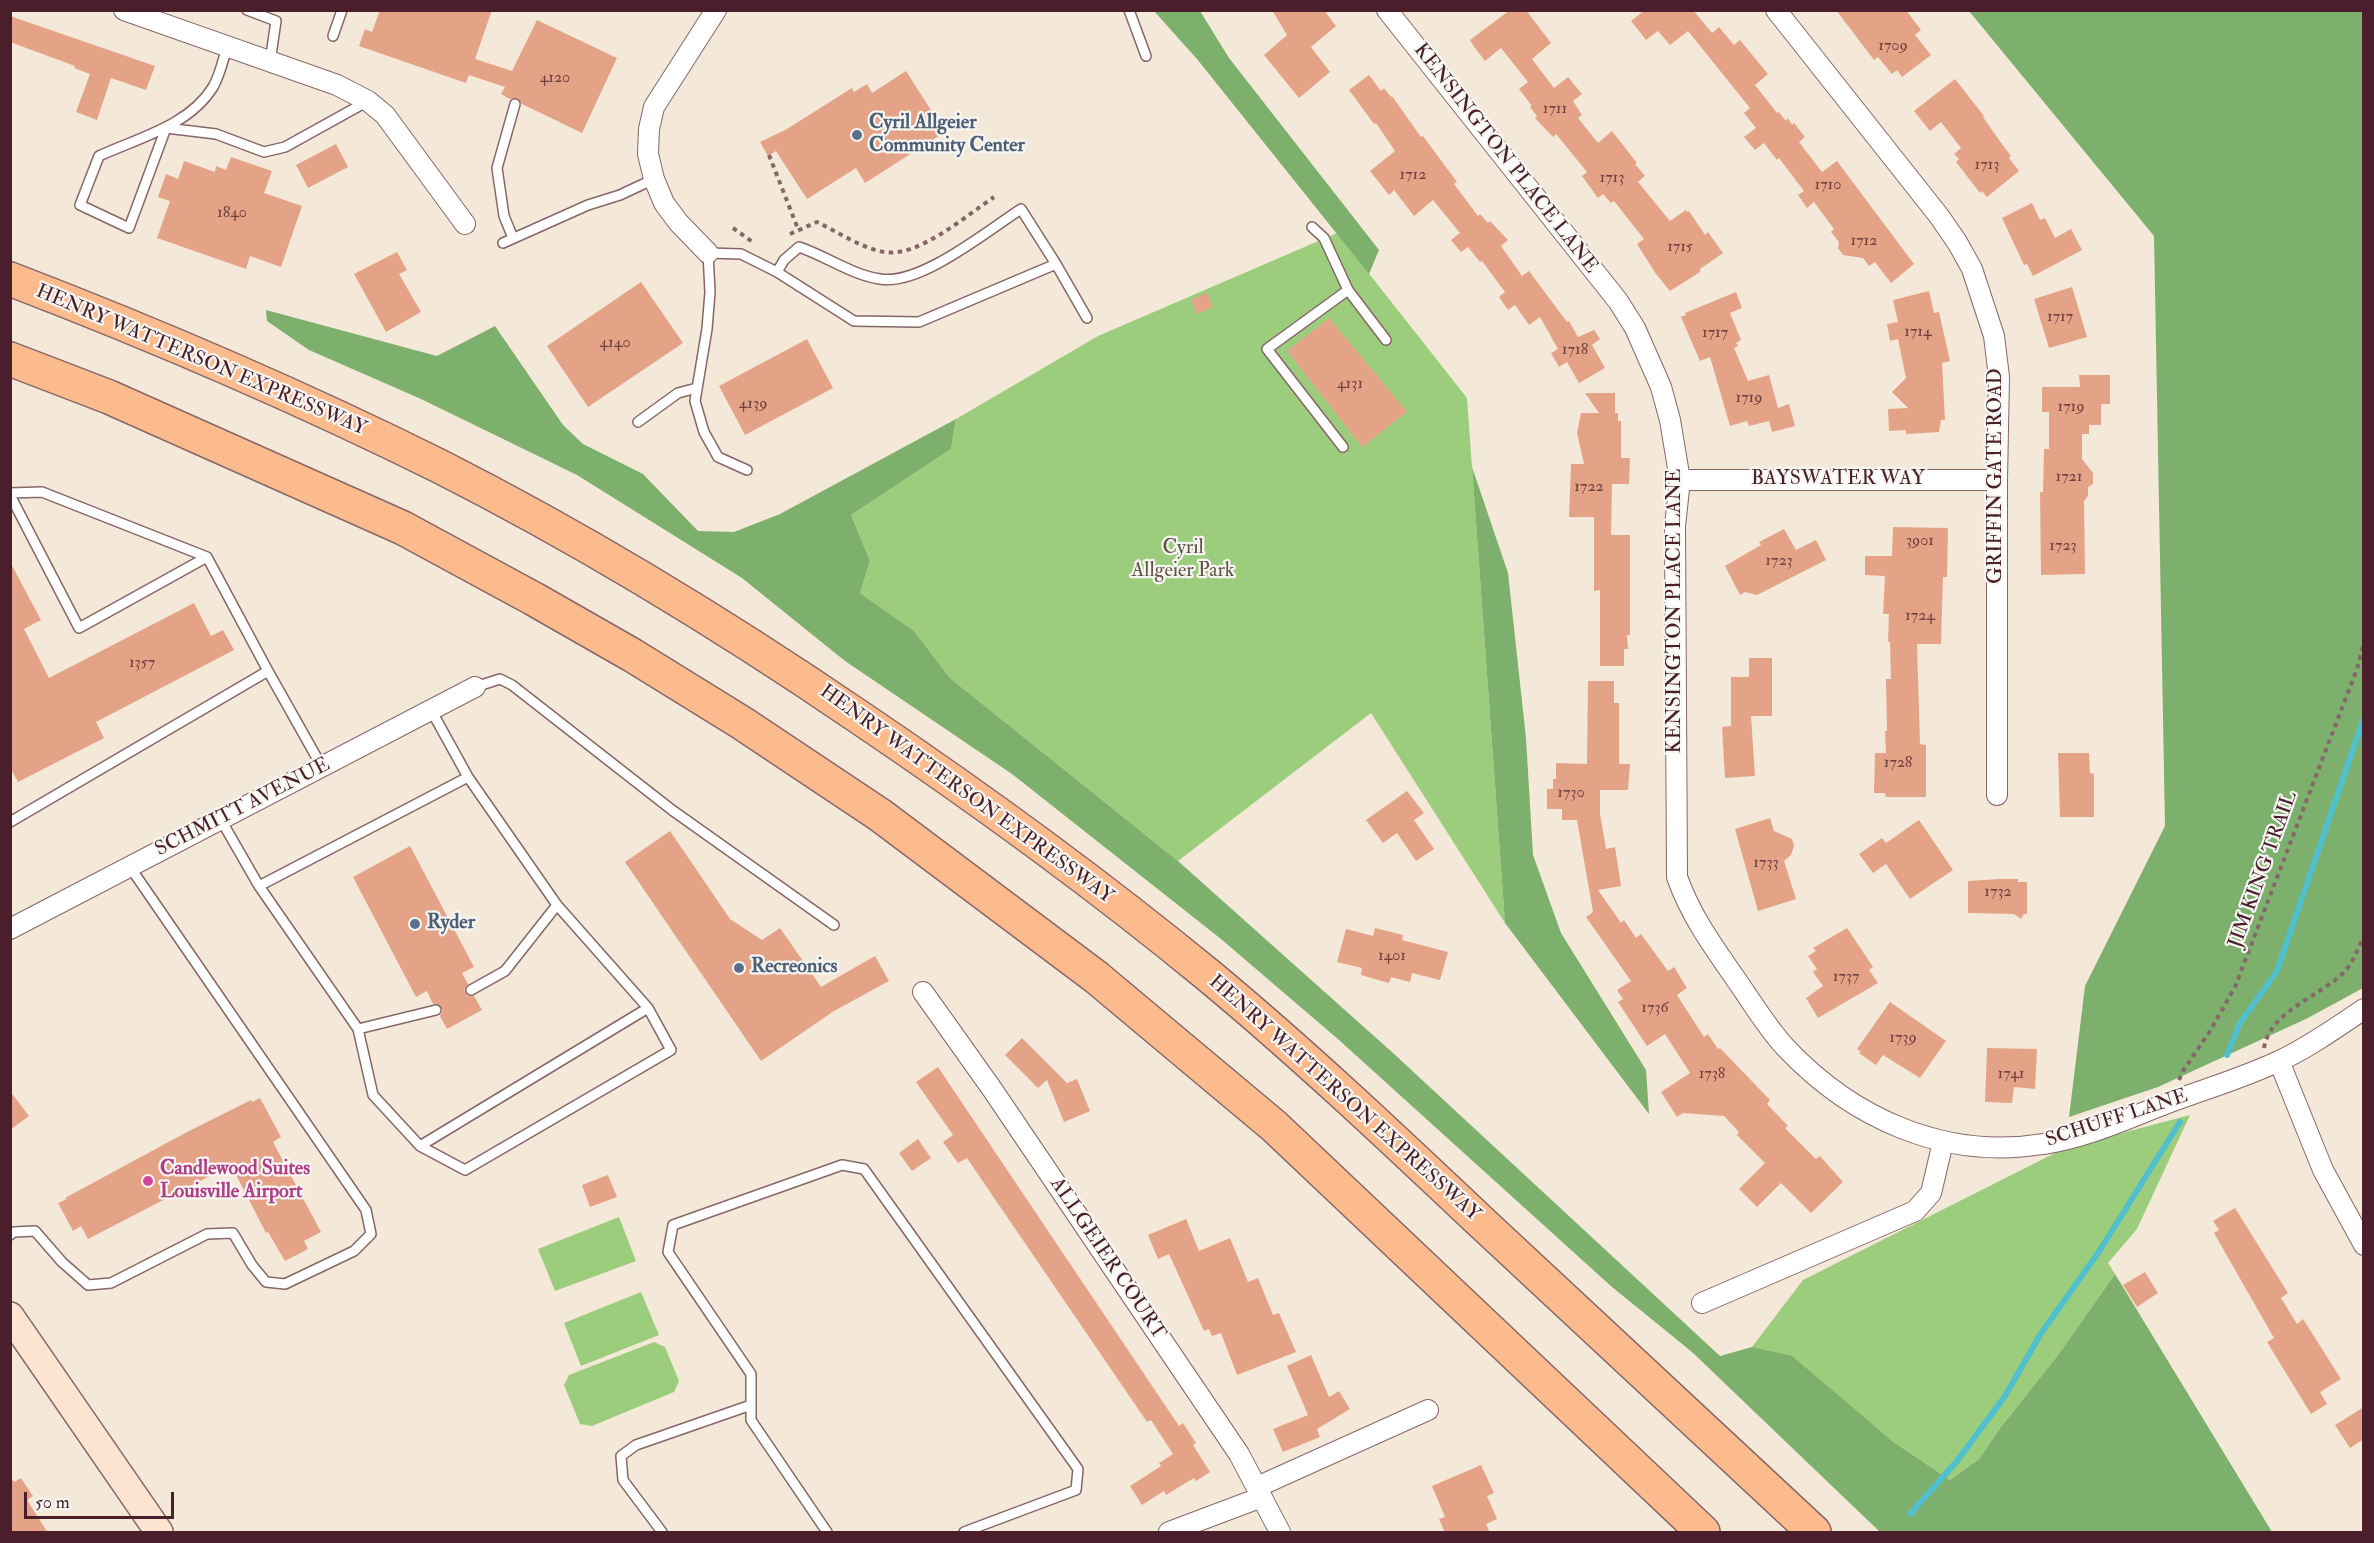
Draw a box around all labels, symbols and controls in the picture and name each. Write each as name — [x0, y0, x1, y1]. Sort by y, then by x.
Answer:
house number: 1709 — [1878, 37, 1908, 57]
street label: KENSINGTON PLACE LANE — [1408, 39, 1602, 279]
house number: 4120 — [540, 69, 570, 89]
house number: 1711 — [1543, 100, 1567, 120]
place label: Cyril Allgeier Community Center — [869, 112, 1025, 159]
marker: Cyril Allgeier Community Center — [850, 128, 864, 142]
house number: 1713 — [1975, 156, 1999, 176]
house number: 1712 — [1400, 166, 1426, 186]
house number: 1713 — [1600, 169, 1624, 189]
house number: 1710 — [1815, 176, 1841, 196]
house number: 1840 — [217, 204, 247, 224]
house number: 1712 — [1851, 232, 1877, 252]
house number: 1715 — [1667, 238, 1693, 258]
street label: HENRY WATTERSON EXPRESSWAY — [32, 280, 370, 442]
house number: 1717 — [2047, 308, 2073, 328]
house number: 1714 — [1904, 323, 1932, 343]
house number: 1717 — [1702, 324, 1728, 344]
house number: 4140 — [599, 334, 631, 354]
house number: 1718 — [1562, 341, 1588, 361]
street label: GRIFFIN GATE ROAD — [1985, 368, 2009, 584]
house number: 4131 — [1337, 375, 1363, 395]
house number: 1719 — [1736, 389, 1762, 409]
house number: 4139 — [739, 395, 767, 415]
house number: 1719 — [2058, 398, 2084, 418]
street label: KENSINGTON PLACE LANE — [1664, 468, 1688, 754]
street label: BAYSWATER WAY — [1751, 468, 1925, 492]
house number: 1721 — [2056, 468, 2082, 488]
house number: 1722 — [1574, 478, 1604, 498]
house number: 3901 — [1906, 532, 1934, 552]
park label: Cyril Allgeier Park — [1132, 537, 1234, 584]
house number: 1723 — [2049, 537, 2077, 557]
house number: 1723 — [1765, 552, 1793, 572]
house number: 1724 — [1905, 607, 1935, 627]
house number: 1357 — [129, 654, 155, 674]
street label: HENRY WATTERSON EXPRESSWAY — [814, 680, 1118, 910]
street label: SCHMITT AVENUE — [152, 754, 334, 862]
house number: 1728 — [1884, 754, 1912, 774]
house number: 1730 — [1557, 784, 1585, 804]
street label: JIM KING TRAIL — [2225, 788, 2303, 952]
house number: 1733 — [1753, 854, 1779, 874]
house number: 1732 — [1984, 883, 2012, 903]
place label: Ryder — [427, 912, 475, 936]
marker: Ryder — [408, 917, 422, 931]
house number: 1401 — [1378, 947, 1406, 967]
place label: Recreonics — [751, 956, 837, 980]
marker: Recreonics — [732, 961, 746, 975]
house number: 1737 — [1833, 968, 1859, 988]
street label: HENRY WATTERSON EXPRESSWAY — [1203, 971, 1485, 1227]
house number: 1736 — [1641, 999, 1669, 1019]
house number: 1739 — [1889, 1029, 1917, 1049]
house number: 1738 — [1699, 1065, 1725, 1085]
house number: 1741 — [1998, 1065, 2024, 1085]
street label: SCHUFF LANE — [2043, 1085, 2191, 1153]
place label: Candlewood Suites Louisville Airport — [160, 1158, 310, 1205]
street label: ALLGEIER COURT — [1044, 1173, 1170, 1345]
marker: Candlewood Suites Louisville Airport — [141, 1174, 155, 1188]
scale bar — [27, 1480, 177, 1518]
text: 50 m — [35, 1491, 70, 1514]

